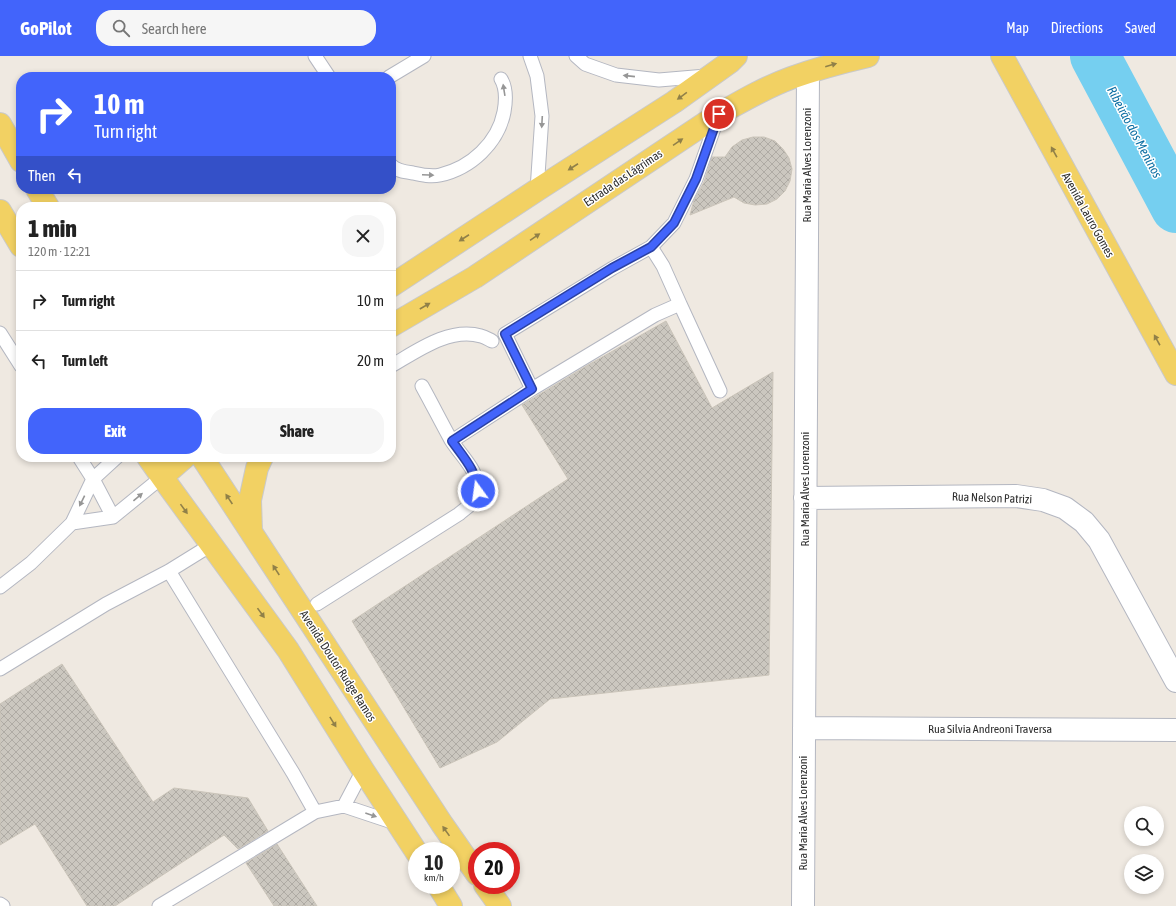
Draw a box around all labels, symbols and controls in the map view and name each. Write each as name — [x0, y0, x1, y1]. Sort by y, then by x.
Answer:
search box — [96, 10, 376, 46]
text: GoPilot — [20, 17, 72, 39]
icon: search — [110, 17, 132, 39]
text: Search here — [142, 20, 206, 37]
text: Map — [1006, 20, 1029, 36]
text: Directions — [1051, 20, 1103, 36]
text: Saved — [1125, 20, 1156, 36]
one-way arrow — [825, 62, 837, 68]
one-way arrow — [623, 73, 636, 80]
one-way arrow — [501, 83, 507, 96]
water label: Ribeirão dos Meninos — [1104, 84, 1165, 181]
icon: right — [28, 88, 80, 140]
text: 10 m — [94, 88, 144, 120]
one-way arrow — [677, 92, 688, 100]
pin — [702, 97, 736, 131]
icon: arrive — [708, 103, 730, 125]
street label: Rua Maria Alves Lorenzoni — [800, 108, 814, 222]
one-way arrow — [538, 116, 545, 128]
text: Turn right — [94, 121, 157, 142]
one-way arrow — [673, 138, 683, 146]
street label: Estrada das Lágrimas — [581, 147, 665, 209]
one-way arrow — [1050, 147, 1057, 158]
one-way arrow — [567, 163, 579, 170]
icon: left — [64, 164, 86, 186]
text: Then — [28, 167, 56, 184]
street label: Avenida Lauro Gomes — [1059, 170, 1117, 260]
one-way arrow — [421, 172, 434, 178]
text: 1 min — [28, 215, 77, 242]
button: close — [342, 215, 384, 257]
one-way arrow — [529, 233, 540, 241]
one-way arrow — [458, 234, 470, 241]
text: 120 m · 12:21 — [28, 244, 91, 259]
icon: right — [28, 290, 50, 312]
text: Turn right — [62, 292, 115, 309]
text: 10 m — [357, 292, 384, 309]
one-way arrow — [419, 303, 431, 310]
one-way arrow — [1154, 334, 1160, 346]
icon: left — [28, 350, 50, 372]
text: Turn left — [62, 352, 108, 369]
text: 20 m — [357, 352, 384, 369]
button: Exit — [28, 408, 202, 454]
button: Share — [210, 408, 384, 454]
street label: Rua Maria Alves Lorenzoni — [798, 432, 812, 546]
position arrow — [457, 470, 499, 512]
street label: Rua Nelson Patrizi — [952, 490, 1032, 506]
one-way arrow — [132, 493, 143, 502]
one-way arrow — [226, 493, 233, 505]
one-way arrow — [79, 495, 85, 507]
one-way arrow — [180, 503, 189, 514]
one-way arrow — [272, 564, 279, 576]
one-way arrow — [257, 608, 265, 619]
street label: Avenida Doutor Rudge Ramos — [297, 608, 379, 724]
one-way arrow — [329, 717, 337, 727]
street label: Rua Silvia Andreoni Traversa — [928, 722, 1052, 736]
street label: Rua Maria Alves Lorenzoni — [796, 756, 810, 870]
map controls — [1124, 806, 1164, 894]
button: search — [1124, 806, 1164, 846]
one-way arrow — [365, 812, 377, 818]
one-way arrow — [442, 825, 450, 836]
speed limit sign: 20 — [468, 842, 520, 894]
text: 10 — [425, 851, 443, 874]
button: layers — [1124, 854, 1164, 894]
text: km/h — [424, 872, 444, 883]

